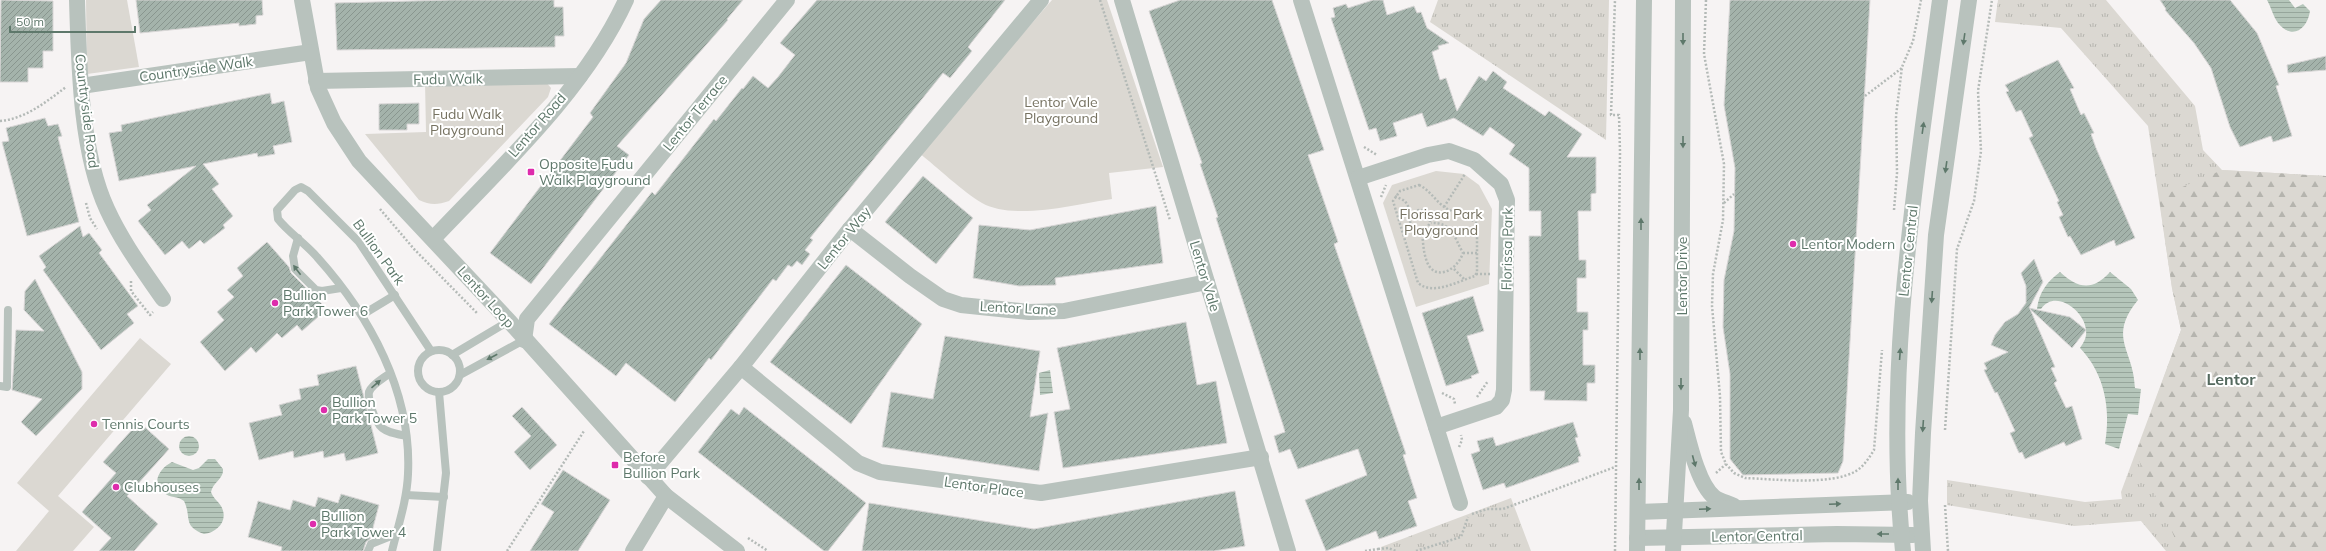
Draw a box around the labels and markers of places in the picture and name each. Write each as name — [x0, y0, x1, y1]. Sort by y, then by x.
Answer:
place label: Opposite Fudu Walk Playground — [539, 155, 651, 189]
marker: Opposite Fudu Walk Playground — [526, 167, 536, 177]
place label: Lentor Modern — [1801, 235, 1895, 253]
marker: Lentor Modern — [1788, 239, 1798, 249]
place label: Bullion Park Tower 6 — [283, 286, 368, 320]
marker: Bullion Park Tower 6 — [270, 298, 280, 308]
place label: Bullion Park Tower 5 — [332, 393, 417, 427]
marker: Bullion Park Tower 5 — [319, 405, 329, 415]
place label: Tennis Courts — [102, 415, 190, 433]
marker: Tennis Courts — [89, 419, 99, 429]
place label: Before Bullion Park — [623, 448, 701, 482]
marker: Before Bullion Park — [610, 460, 620, 470]
place label: Clubhouses — [124, 478, 199, 496]
marker: Clubhouses — [111, 482, 121, 492]
place label: Bullion Park Tower 4 — [321, 507, 407, 541]
marker: Bullion Park Tower 4 — [308, 519, 318, 529]

